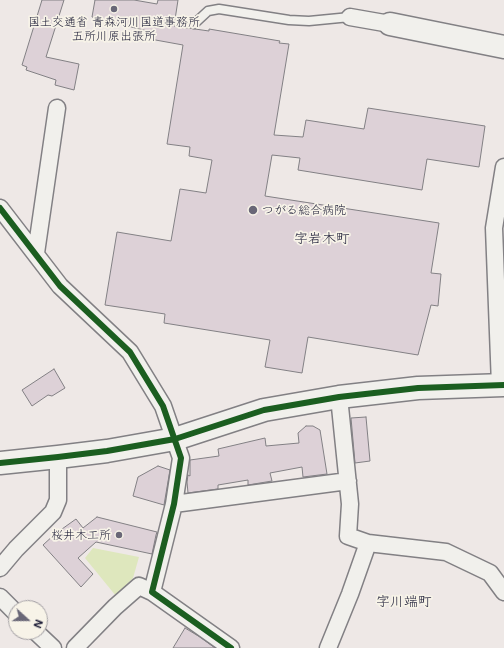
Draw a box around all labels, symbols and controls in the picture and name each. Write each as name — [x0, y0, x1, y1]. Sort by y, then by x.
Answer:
marker: 国土交通省 青森河川国道事務所 五所川原出張所 — [109, 4, 119, 14]
place label: 国土交通省 青森河川国道事務所 五所川原出張所 — [28, 15, 200, 43]
place label: つがる総合病院 — [262, 203, 346, 217]
marker: つがる総合病院 — [247, 204, 259, 216]
district label: 字岩木町 — [294, 231, 350, 247]
place label: 桜井木工所 — [51, 528, 111, 542]
marker: 桜井木工所 — [114, 530, 124, 540]
district label: 字川端町 — [376, 594, 432, 610]
north arrow — [8, 600, 48, 640]
text: N — [30, 618, 47, 631]

